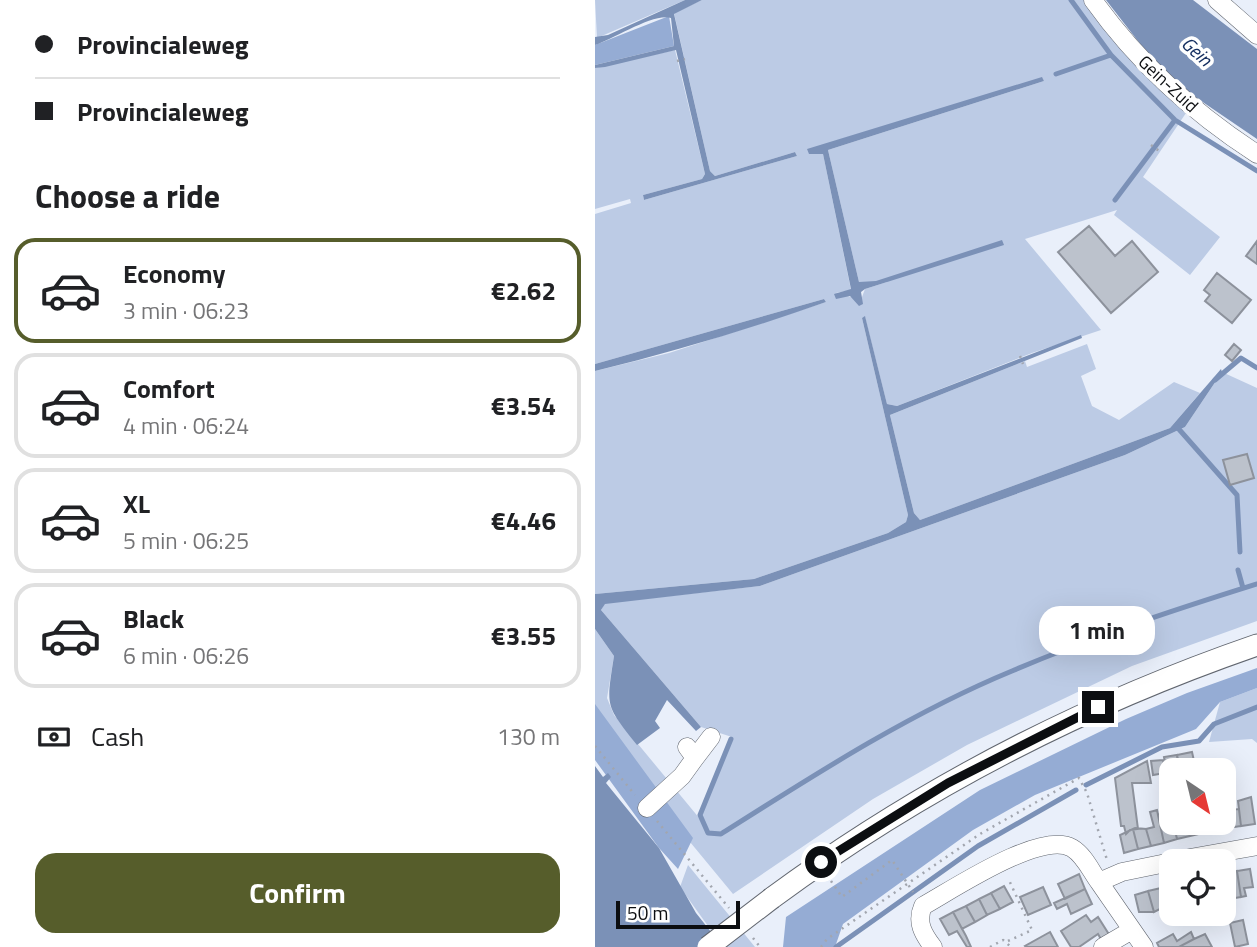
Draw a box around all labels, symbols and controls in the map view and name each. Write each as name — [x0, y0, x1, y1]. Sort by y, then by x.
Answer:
text: Provincialeweg — [77, 25, 249, 64]
water label: Gein — [1175, 29, 1220, 73]
street label: Gein-Zuid — [1132, 49, 1204, 119]
text: Provincialeweg — [77, 92, 249, 131]
text: Choose a ride — [35, 172, 220, 220]
text: Economy — [123, 254, 225, 293]
icon: car — [39, 259, 102, 322]
text: €2.62 — [491, 271, 556, 310]
text: 3 min · 06:23 — [123, 293, 249, 328]
text: Comfort — [123, 369, 215, 408]
icon: car — [39, 374, 102, 437]
text: €3.54 — [491, 386, 556, 425]
text: 4 min · 06:24 — [123, 408, 249, 443]
text: XL — [123, 484, 150, 523]
icon: car — [39, 489, 102, 552]
text: €4.46 — [491, 501, 556, 540]
text: 5 min · 06:25 — [123, 523, 249, 558]
text: Black — [123, 599, 184, 638]
icon: car — [39, 604, 102, 667]
callout: 1 min — [1040, 606, 1156, 654]
text: 1 min — [1069, 613, 1125, 648]
text: €3.55 — [491, 616, 556, 655]
text: 6 min · 06:26 — [123, 638, 249, 673]
route end — [1082, 691, 1114, 723]
text: Cash — [91, 717, 144, 756]
icon: cash — [35, 718, 73, 756]
text: 130 m — [497, 719, 560, 754]
north arrow — [1159, 758, 1235, 835]
map controls — [1159, 758, 1236, 926]
route start — [805, 846, 837, 878]
button: locate — [1159, 849, 1236, 926]
button: Confirm — [35, 853, 560, 933]
scale bar — [616, 898, 740, 930]
text: 50 m — [627, 898, 668, 927]

